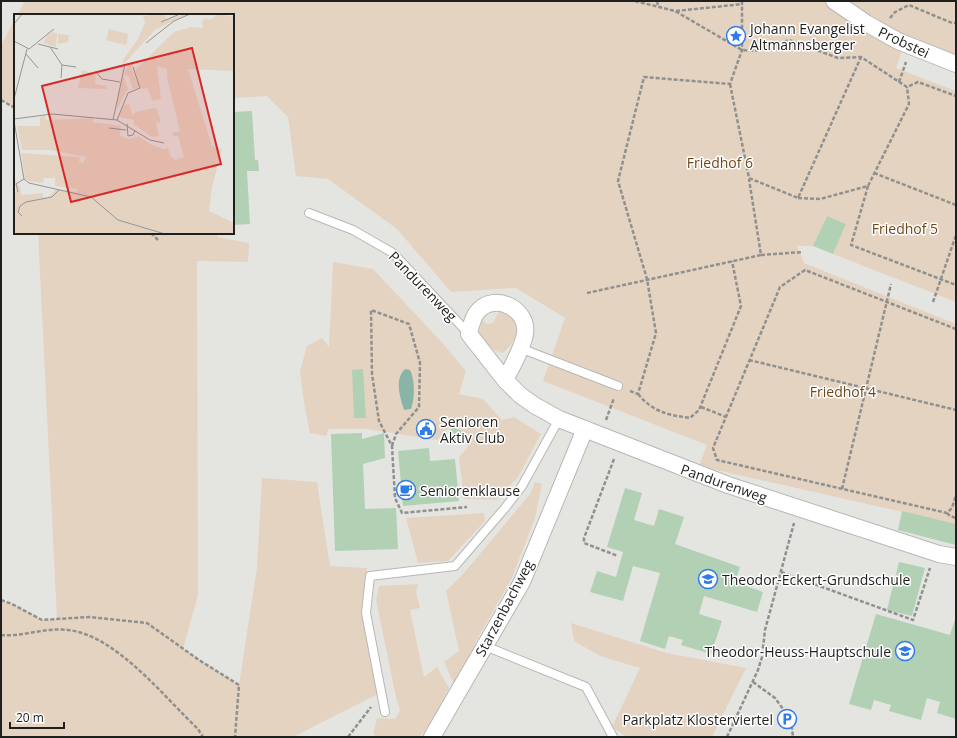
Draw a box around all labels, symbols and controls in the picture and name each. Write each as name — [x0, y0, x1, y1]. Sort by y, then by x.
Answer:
inset map — [14, 14, 234, 234]
place label: Johann Evangelist Altmannsberger — [748, 19, 865, 54]
street label: Probstei — [875, 22, 933, 62]
place icon: Johann Evangelist Altmannsberger — [725, 25, 747, 47]
park label: Friedhof 6 — [687, 153, 753, 172]
park label: Friedhof 5 — [872, 219, 938, 238]
street label: Pandurenweg — [385, 247, 462, 325]
park label: Friedhof 4 — [810, 382, 876, 401]
place label: Senioren Aktiv Club — [440, 412, 505, 447]
public building icon: Senioren Aktiv Club — [415, 418, 437, 440]
street label: Pandurenweg — [678, 459, 770, 507]
cafe icon: Seniorenklause — [395, 479, 417, 501]
place label: Seniorenklause — [420, 481, 520, 500]
street label: Starzenbachweg — [470, 556, 538, 660]
school or university icon: Theodor-Eckert-Grundschule — [697, 568, 719, 590]
place label: Theodor-Eckert-Grundschule — [722, 570, 910, 589]
school or university icon: Theodor-Heuss-Hauptschule — [894, 640, 916, 662]
place label: Theodor-Heuss-Hauptschule — [704, 642, 891, 661]
scale bar — [10, 704, 64, 730]
parking icon: Parkplatz Klosterviertel — [776, 708, 798, 730]
text: 20 m — [16, 709, 44, 726]
place label: Parkplatz Klosterviertel — [622, 710, 773, 729]

